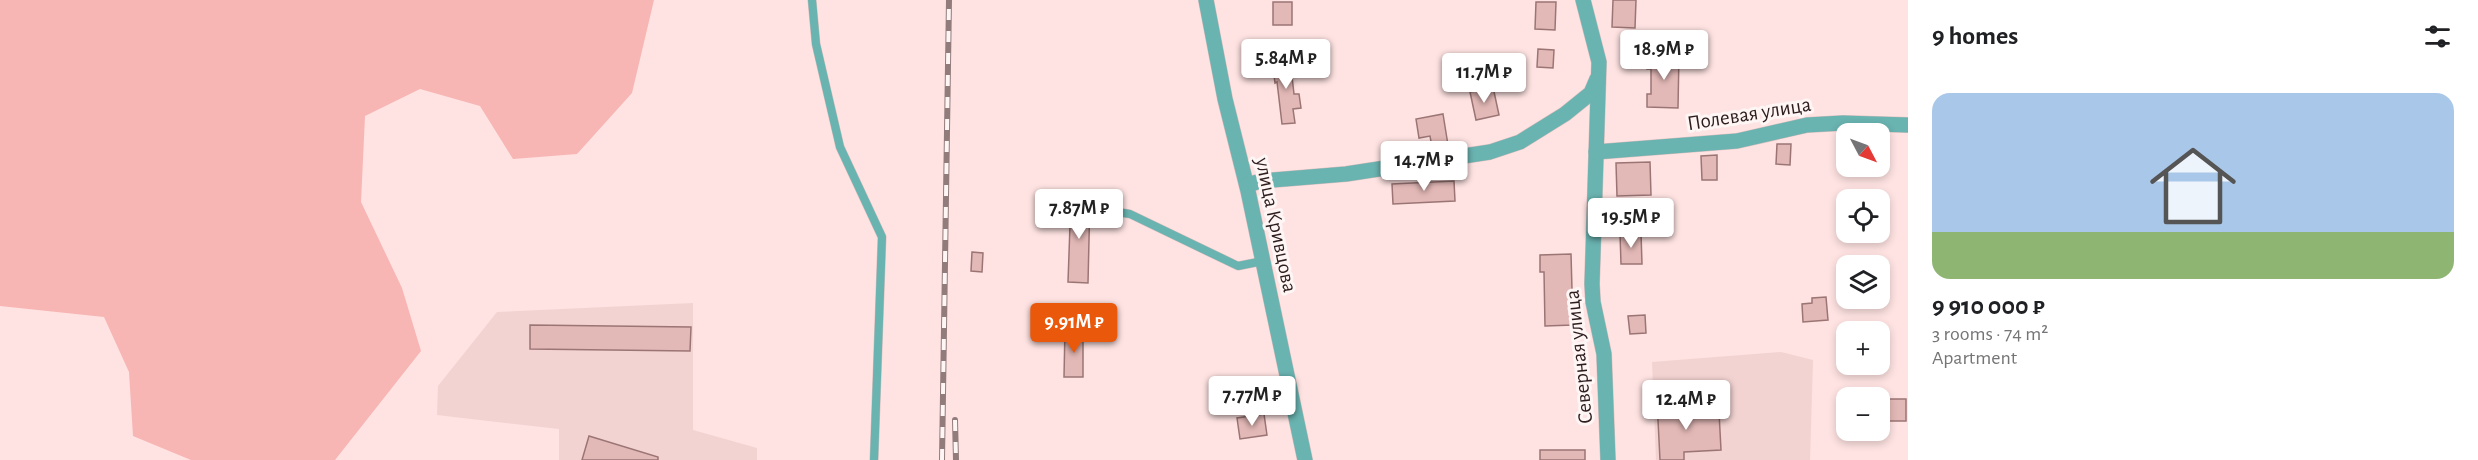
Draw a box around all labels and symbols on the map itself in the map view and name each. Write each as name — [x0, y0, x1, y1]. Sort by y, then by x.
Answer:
pin: 18.9M ₽ — [1609, 30, 1719, 81]
pin: 5.84M ₽ — [1231, 39, 1341, 90]
pin: 11.7M ₽ — [1429, 53, 1539, 104]
street label: Полевая улица — [1685, 94, 1813, 134]
north arrow — [1836, 123, 1890, 177]
pin: 14.7M ₽ — [1369, 141, 1479, 192]
street label: улица Кривцова — [1251, 155, 1301, 295]
pin: 7.87M ₽ — [1024, 189, 1134, 240]
pin: 19.5M ₽ — [1576, 198, 1686, 249]
street label: Северная улица — [1561, 289, 1596, 425]
pin: 9.91M ₽ — [1019, 303, 1129, 354]
pin: 7.77M ₽ — [1197, 376, 1307, 427]
pin: 12.4M ₽ — [1631, 380, 1741, 431]

